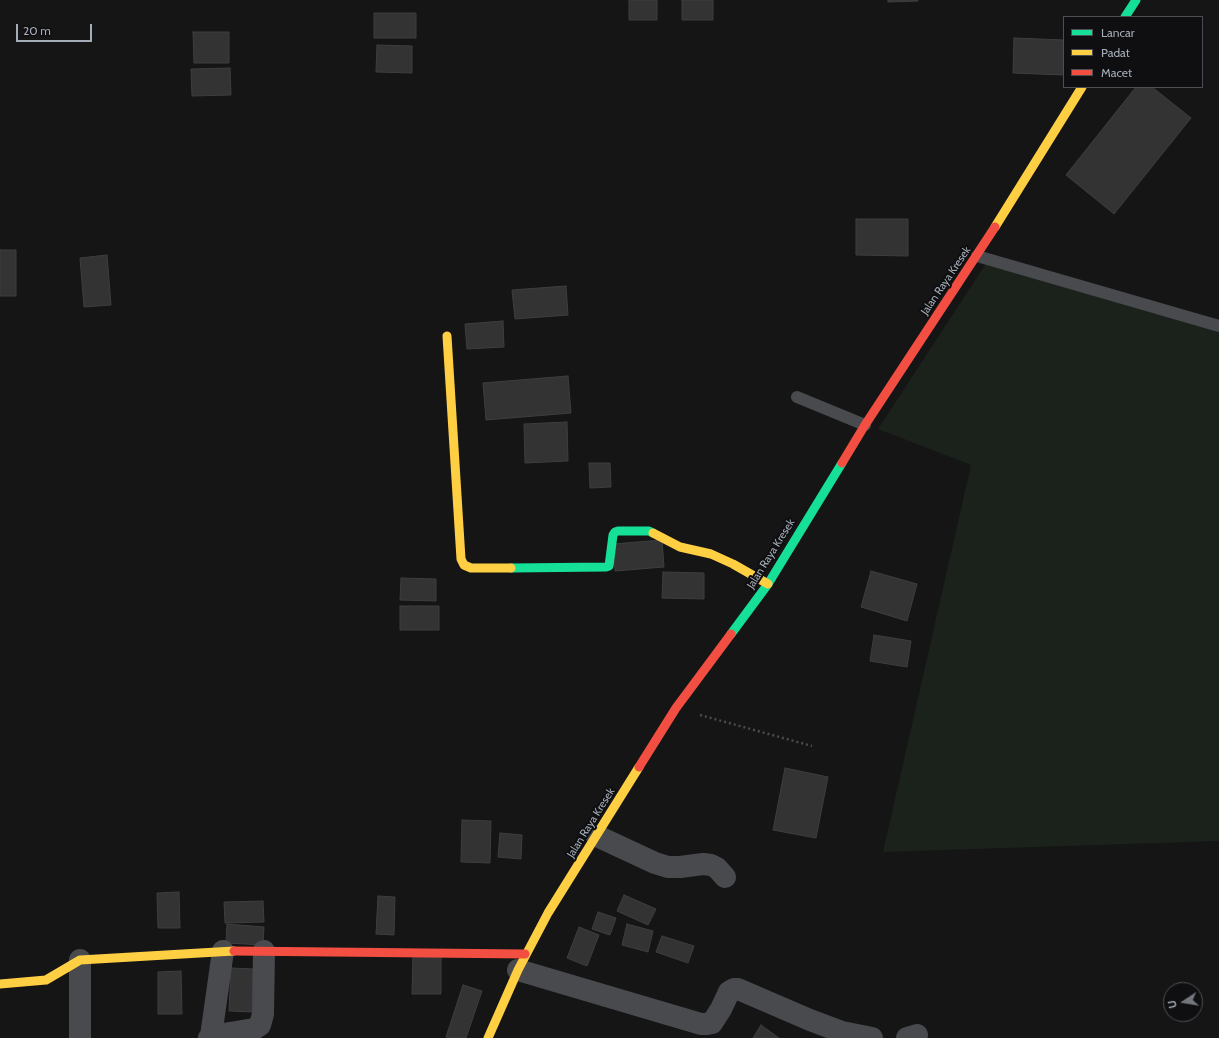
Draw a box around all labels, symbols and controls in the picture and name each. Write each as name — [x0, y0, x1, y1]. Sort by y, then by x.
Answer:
scale bar — [18, 16, 94, 42]
legend — [1063, 16, 1203, 88]
text: 20 m — [23, 23, 51, 38]
text: Lancar — [1101, 25, 1134, 40]
text: Padat — [1101, 45, 1130, 60]
text: Macet — [1101, 65, 1132, 80]
street label: Jalan Raya Kresek — [918, 244, 974, 318]
street label: Jalan Raya Kresek — [744, 517, 798, 591]
street label: Jalan Raya Kresek — [564, 786, 618, 860]
north arrow — [1163, 982, 1203, 1022]
text: U — [1165, 999, 1180, 1010]

